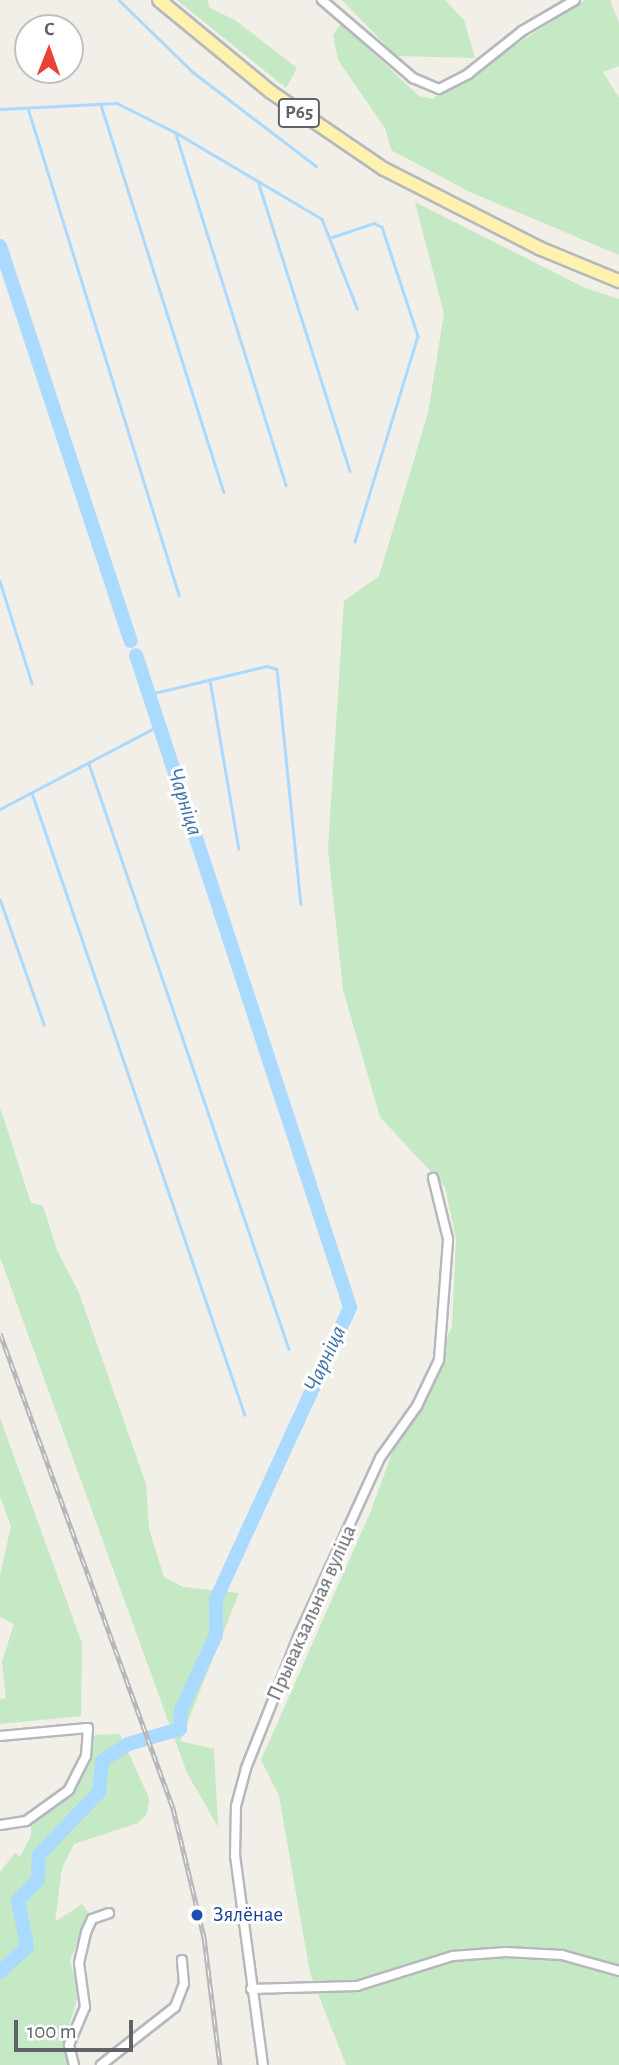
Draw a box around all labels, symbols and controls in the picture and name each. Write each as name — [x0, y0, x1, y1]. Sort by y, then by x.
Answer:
north arrow — [14, 14, 84, 84]
text: С — [44, 20, 55, 39]
road number: Р65 — [276, 97, 322, 128]
water label: Чарніца — [160, 765, 208, 839]
water label: Чарніца — [299, 1322, 353, 1396]
street label: Прывакзальная вуліца — [262, 1521, 362, 1705]
place label: Зялёнае — [213, 1902, 283, 1928]
marker: Зялёнае — [187, 1905, 207, 1925]
scale bar — [18, 2006, 136, 2050]
text: 100 m — [27, 2021, 77, 2042]

